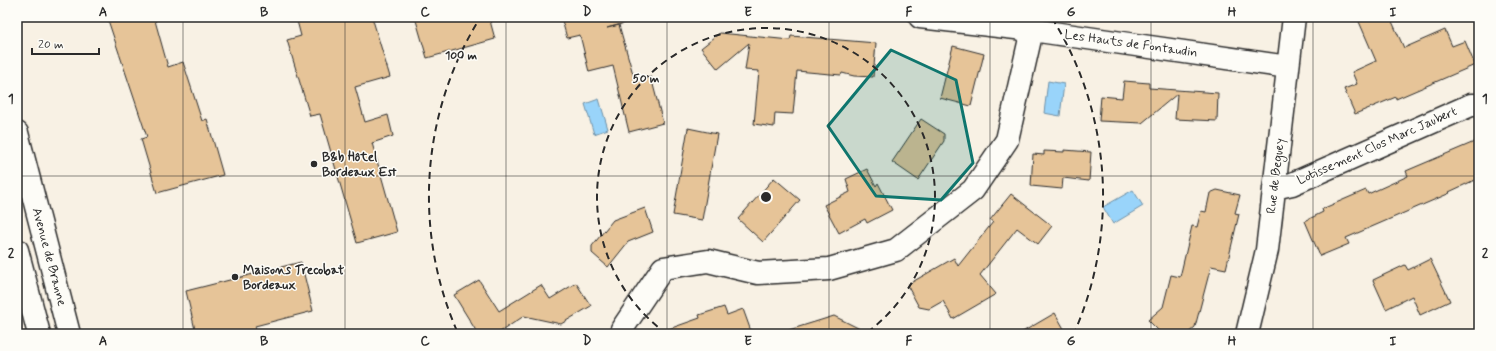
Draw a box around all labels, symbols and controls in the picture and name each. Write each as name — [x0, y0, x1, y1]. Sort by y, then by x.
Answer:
text: A — [99, 4, 107, 21]
text: B — [260, 4, 269, 21]
text: C — [420, 4, 430, 21]
text: D — [583, 4, 592, 21]
text: E — [744, 4, 752, 21]
text: F — [906, 4, 913, 21]
text: G — [1067, 4, 1076, 21]
text: H — [1228, 4, 1237, 21]
text: I — [1390, 4, 1397, 21]
street label: Les Hauts de Fontaudin — [1063, 26, 1199, 62]
scale bar — [32, 30, 99, 56]
text: 20 m — [38, 37, 64, 53]
text: 100 m — [445, 48, 478, 64]
text: 50 m — [633, 71, 660, 87]
text: 1 — [8, 91, 14, 108]
text: 1 — [1482, 91, 1488, 108]
street label: Lotissement Clos Marc Jaubert — [1294, 103, 1460, 189]
street label: Rue de Beguey — [1263, 137, 1290, 215]
place label: B&b Hôtel Bordeaux Est — [322, 149, 397, 181]
marker: B&b Hôtel Bordeaux Est — [309, 159, 319, 169]
centre of rings — [759, 190, 773, 204]
street label: Avenue de Branne — [28, 206, 70, 308]
text: 2 — [8, 245, 15, 262]
text: 2 — [1482, 245, 1489, 262]
place label: Maisons Trecobat Bordeaux — [243, 262, 345, 294]
marker: Maisons Trecobat Bordeaux — [230, 272, 240, 282]
text: A — [99, 333, 107, 350]
text: B — [260, 333, 269, 350]
text: C — [420, 333, 430, 350]
text: D — [583, 333, 592, 350]
text: E — [744, 333, 752, 350]
text: F — [906, 333, 913, 350]
text: G — [1067, 333, 1076, 350]
text: H — [1228, 333, 1237, 350]
text: I — [1390, 333, 1397, 350]

